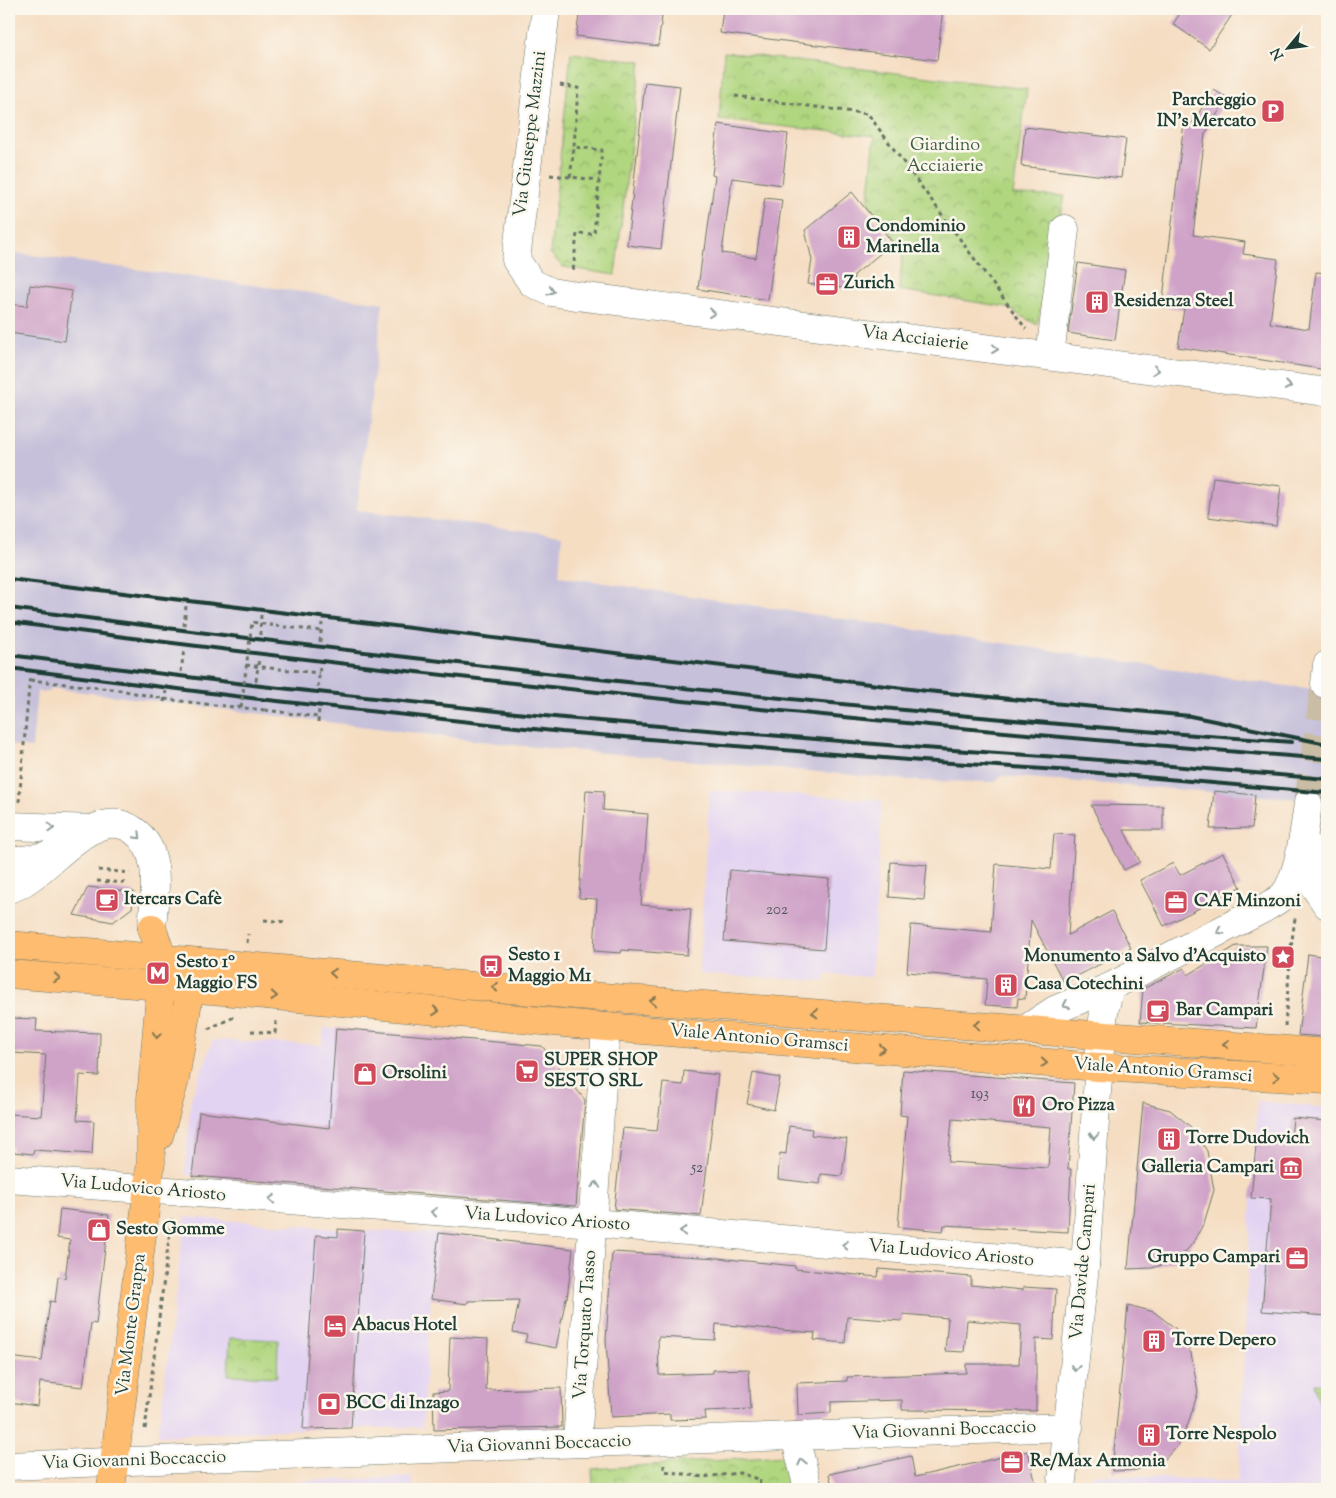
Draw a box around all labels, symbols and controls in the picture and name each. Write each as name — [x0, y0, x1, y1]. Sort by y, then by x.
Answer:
north arrow — [1264, 22, 1314, 72]
text: N — [1267, 44, 1290, 63]
street label: Via Giuseppe Mazzini — [508, 49, 554, 219]
place label: Parcheggio IN's Mercato — [1157, 88, 1256, 135]
parking icon: Parcheggio IN's Mercato — [1260, 98, 1286, 124]
park label: Giardino Acciaierie — [907, 133, 984, 180]
place label: Condominio Marinella — [866, 214, 966, 261]
building icon: Condominio Marinella — [836, 224, 862, 250]
office icon: Zurich — [814, 271, 840, 297]
place label: Zurich — [844, 271, 895, 297]
one-way arrow — [547, 285, 555, 295]
building icon: Residenza Steel — [1084, 289, 1110, 315]
place label: Residenza Steel — [1114, 289, 1234, 315]
one-way arrow — [708, 307, 716, 318]
street label: Via Acciaierie — [860, 320, 970, 358]
one-way arrow — [991, 343, 999, 354]
one-way arrow — [1152, 364, 1160, 375]
one-way arrow — [1284, 380, 1292, 391]
one-way arrow — [48, 823, 56, 833]
one-way arrow — [132, 830, 141, 839]
cafe icon: Itercars Cafè — [94, 887, 120, 913]
place label: Itercars Cafè — [124, 887, 222, 913]
office icon: CAF Minzoni — [1163, 889, 1189, 915]
place label: CAF Minzoni — [1194, 889, 1302, 915]
house number: 202 — [766, 900, 788, 921]
one-way arrow — [1216, 925, 1225, 935]
place label: Sesto 1 Maggio M1 — [508, 943, 592, 990]
place label: Monumento a Salvo d'Acquisto — [1024, 944, 1266, 970]
place icon: Monumento a Salvo d'Acquisto — [1270, 944, 1296, 970]
place label: Sesto 1º Maggio FS — [176, 950, 258, 997]
bus stop icon: Sesto 1 Maggio M1 — [478, 953, 504, 979]
metro station icon: Sesto 1º Maggio FS — [145, 960, 171, 986]
one-way arrow — [329, 968, 337, 979]
one-way arrow — [54, 972, 62, 983]
building icon: Casa Cotechini — [993, 972, 1019, 998]
place label: Casa Cotechini — [1024, 972, 1144, 998]
one-way arrow — [491, 982, 499, 993]
one-way arrow — [271, 990, 279, 1001]
one-way arrow — [649, 996, 657, 1007]
cafe icon: Bar Campari — [1145, 998, 1171, 1024]
place label: Bar Campari — [1176, 998, 1274, 1024]
one-way arrow — [1063, 1000, 1071, 1010]
one-way arrow — [433, 1005, 441, 1016]
one-way arrow — [811, 1008, 819, 1019]
street label: Viale Antonio Gramsci — [669, 1018, 849, 1060]
one-way arrow — [973, 1020, 981, 1031]
one-way arrow — [151, 1031, 162, 1039]
one-way arrow — [1222, 1039, 1230, 1050]
one-way arrow — [878, 1044, 886, 1055]
place label: SUPER SHOP SESTO SRL — [544, 1048, 658, 1095]
street label: Viale Antonio Gramsci — [1073, 1052, 1253, 1090]
one-way arrow — [1040, 1057, 1048, 1068]
supermarket icon: SUPER SHOP SESTO SRL — [514, 1058, 540, 1084]
shop icon: Orsolini — [352, 1061, 378, 1087]
place label: Orsolini — [382, 1061, 448, 1087]
one-way arrow — [1272, 1072, 1280, 1083]
house number: 193 — [971, 1084, 989, 1105]
restaurant icon: Oro Pizza — [1011, 1093, 1037, 1119]
place label: Oro Pizza — [1042, 1093, 1115, 1119]
building icon: Torre Dudovich — [1156, 1126, 1182, 1152]
place label: Torre Dudovich — [1186, 1126, 1310, 1152]
one-way arrow — [1088, 1132, 1099, 1140]
place label: Galleria Campari — [1142, 1155, 1275, 1181]
museum icon: Galleria Campari — [1278, 1155, 1304, 1181]
house number: 52 — [690, 1158, 703, 1179]
street label: Via Ludovico Ariosto — [59, 1169, 227, 1209]
one-way arrow — [590, 1181, 601, 1189]
street label: Via Davide Campari — [1064, 1183, 1104, 1341]
one-way arrow — [267, 1194, 275, 1205]
street label: Via Ludovico Ariosto — [463, 1201, 631, 1239]
one-way arrow — [429, 1206, 437, 1217]
shop icon: Sesto Gomme — [86, 1217, 112, 1243]
place label: Sesto Gomme — [116, 1217, 225, 1243]
one-way arrow — [678, 1226, 686, 1237]
street label: Via Ludovico Ariosto — [867, 1234, 1035, 1274]
one-way arrow — [840, 1239, 848, 1250]
place label: Gruppo Campari — [1148, 1245, 1281, 1271]
office icon: Gruppo Campari — [1284, 1245, 1310, 1271]
street label: Via Torquato Tasso — [568, 1249, 604, 1401]
street label: Via Monte Grappa — [110, 1252, 154, 1398]
hotel icon: Abacus Hotel — [322, 1313, 348, 1339]
place label: Abacus Hotel — [352, 1313, 458, 1339]
building icon: Torre Depero — [1141, 1328, 1167, 1354]
place label: Torre Depero — [1172, 1328, 1276, 1354]
one-way arrow — [1070, 1364, 1081, 1372]
bank icon: BCC di Inzago — [316, 1391, 342, 1417]
place label: BCC di Inzago — [346, 1391, 459, 1417]
street label: Via Giovanni Boccaccio — [851, 1415, 1037, 1447]
building icon: Torre Nespolo — [1136, 1422, 1162, 1448]
place label: Torre Nespolo — [1166, 1422, 1277, 1448]
street label: Via Giovanni Boccaccio — [446, 1429, 632, 1461]
street label: Via Giovanni Boccaccio — [41, 1445, 227, 1477]
office icon: Re/Max Armonia — [999, 1449, 1025, 1475]
place label: Re/Max Armonia — [1030, 1449, 1166, 1475]
one-way arrow — [797, 1458, 808, 1467]

